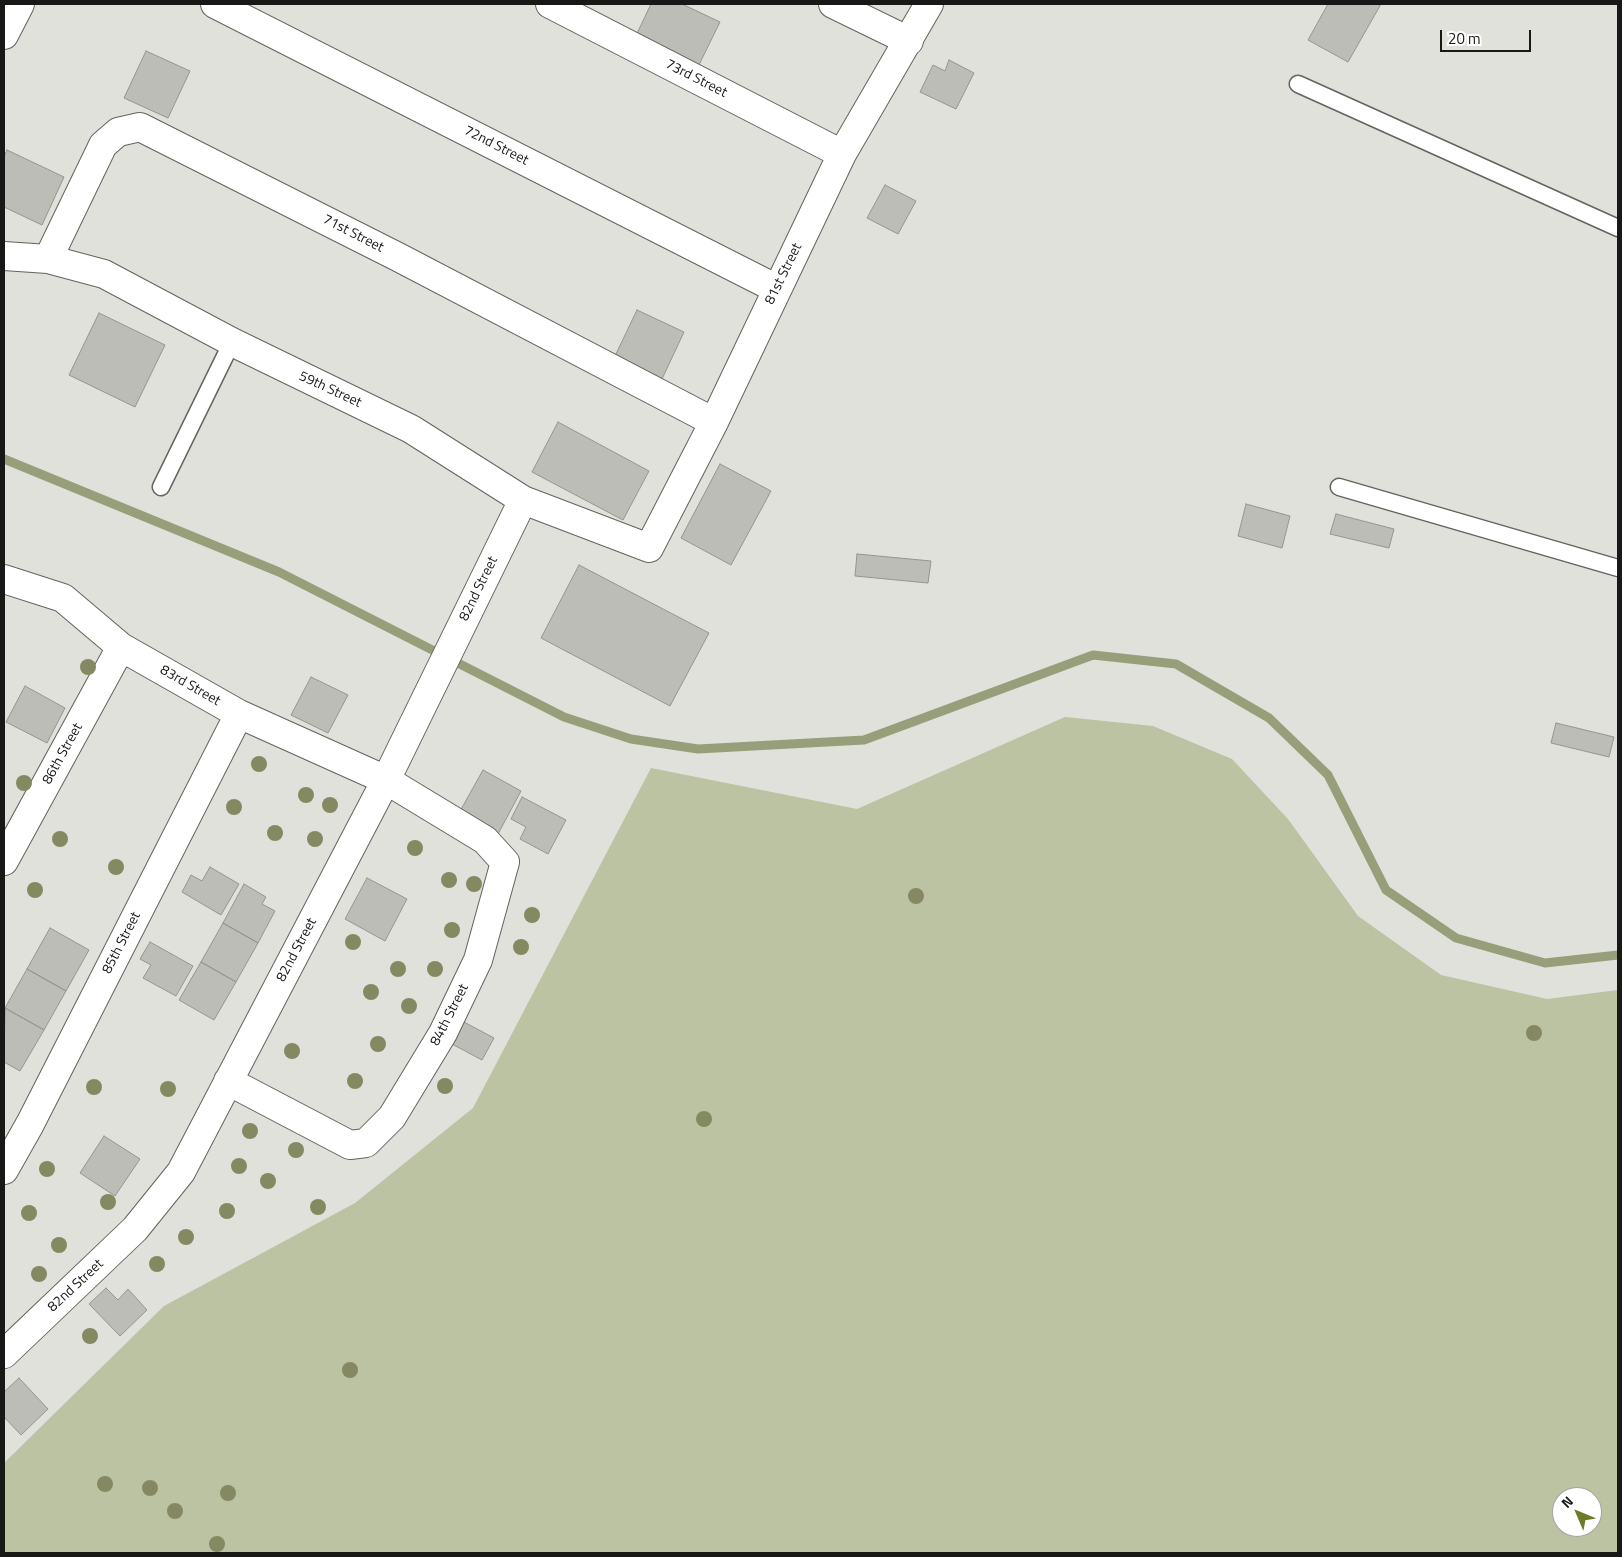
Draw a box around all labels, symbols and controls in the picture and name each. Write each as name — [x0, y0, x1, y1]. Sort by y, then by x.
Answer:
scale bar — [1442, 20, 1533, 52]
text: 20 m — [1448, 27, 1481, 50]
street label: 73rd Street — [662, 56, 730, 102]
street label: 72nd Street — [461, 123, 531, 169]
street label: 71st Street — [320, 211, 386, 257]
street label: 81st Street — [762, 241, 806, 307]
street label: 59th Street — [296, 368, 364, 412]
street label: 82nd Street — [456, 554, 502, 624]
street label: 83rd Street — [157, 662, 223, 710]
street label: 86th Street — [39, 721, 87, 787]
street label: 85th Street — [99, 909, 145, 977]
street label: 82nd Street — [273, 915, 321, 985]
street label: 84th Street — [427, 981, 473, 1049]
street label: 82nd Street — [45, 1256, 107, 1316]
north arrow — [1552, 1487, 1602, 1537]
text: N — [1556, 1491, 1578, 1513]

